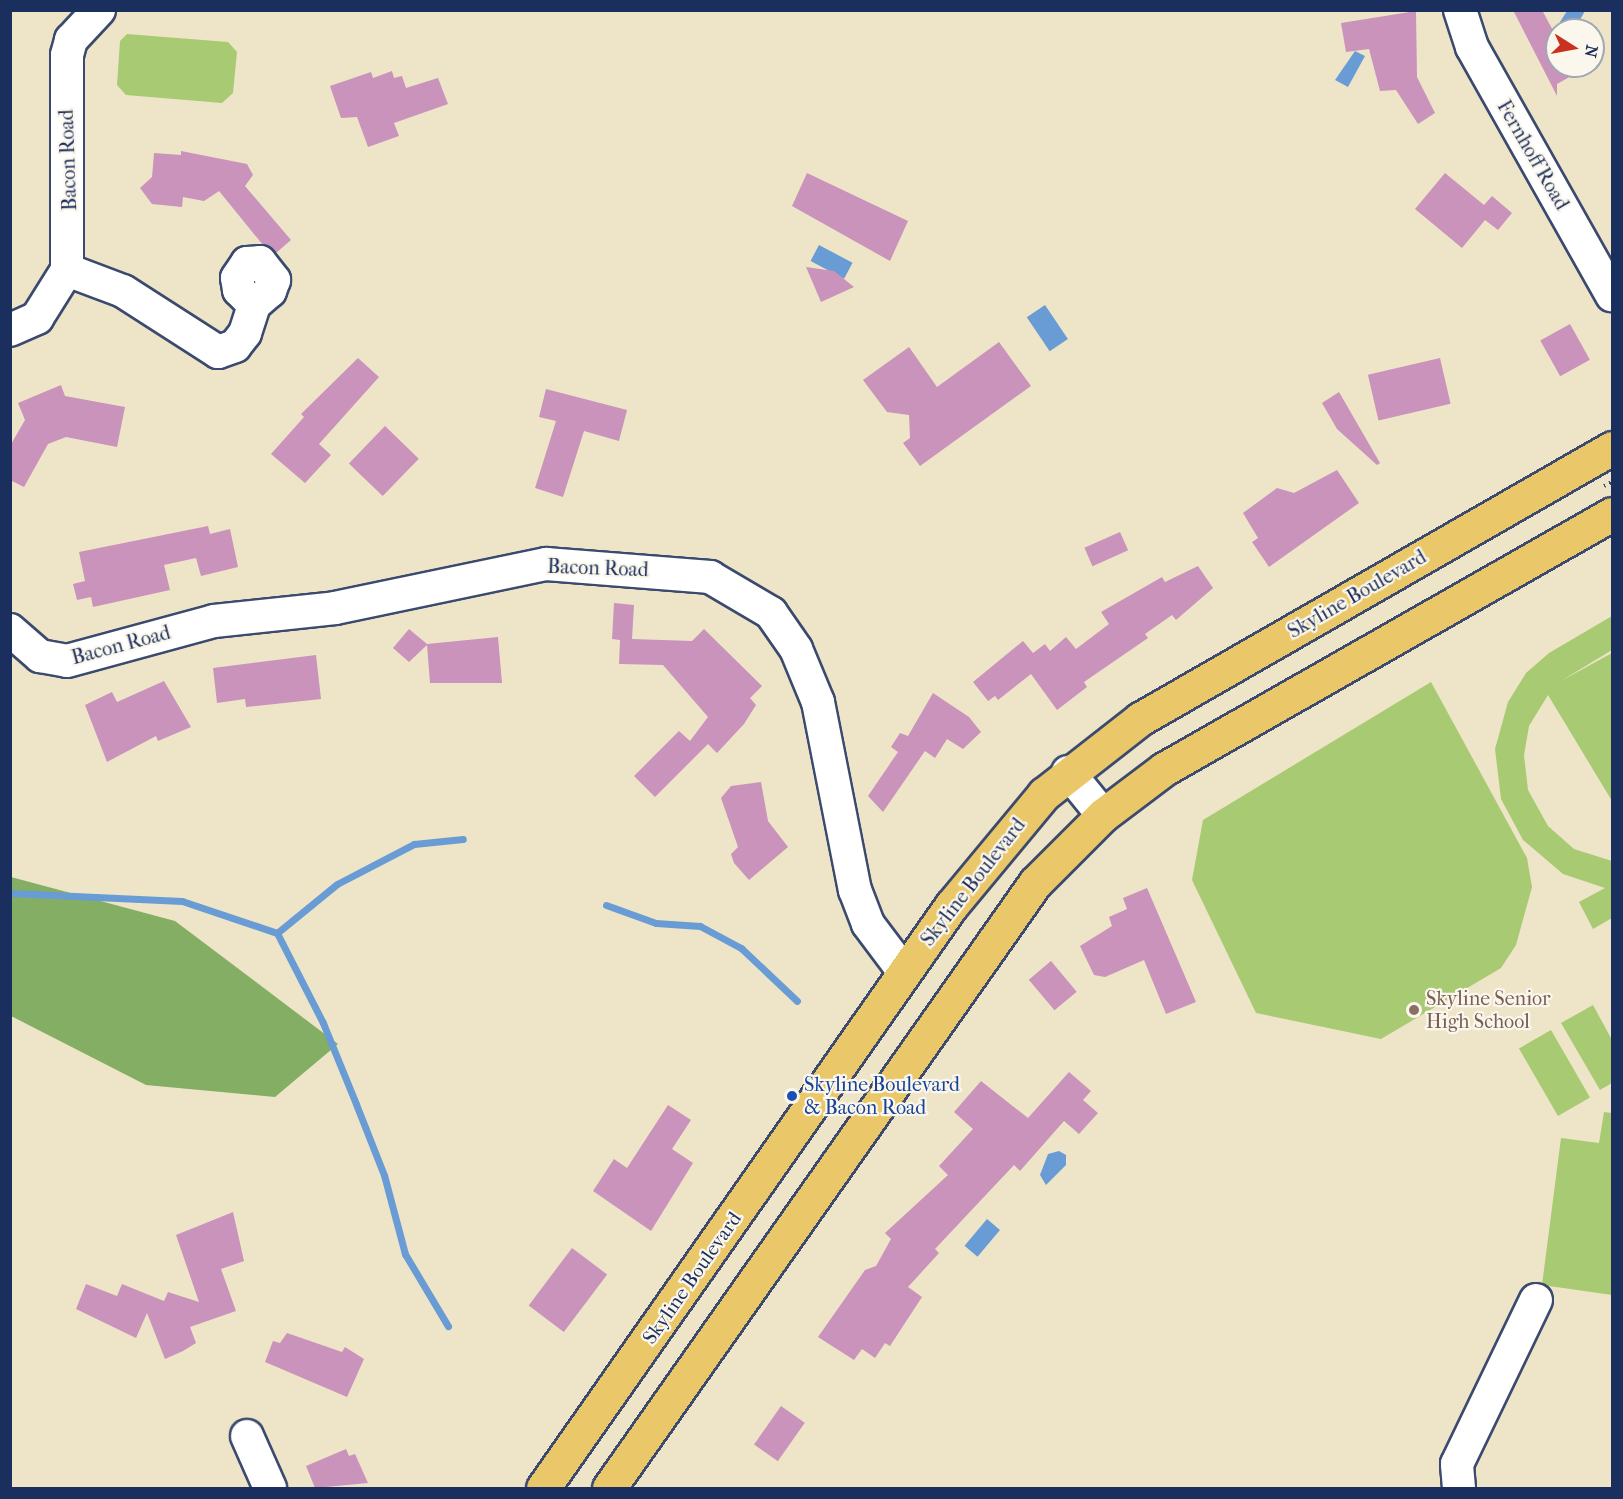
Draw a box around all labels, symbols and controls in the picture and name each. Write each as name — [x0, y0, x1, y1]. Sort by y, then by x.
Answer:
north arrow — [1545, 18, 1605, 78]
text: N — [1581, 43, 1602, 59]
street label: Fernhoff Road — [1492, 96, 1574, 214]
street label: Bacon Road — [54, 109, 82, 211]
street label: Skyline Boulevard — [1283, 545, 1431, 643]
street label: Bacon Road — [547, 554, 649, 582]
street label: Bacon Road — [69, 620, 173, 670]
street label: Skyline Boulevard — [916, 813, 1030, 951]
place label: Skyline Senior High School — [1426, 987, 1550, 1034]
marker: Skyline Senior High School — [1407, 1003, 1421, 1017]
place label: Skyline Boulevard & Bacon Road — [804, 1072, 960, 1119]
marker: Skyline Boulevard & Bacon Road — [785, 1089, 799, 1103]
street label: Skyline Boulevard — [637, 1207, 747, 1349]

